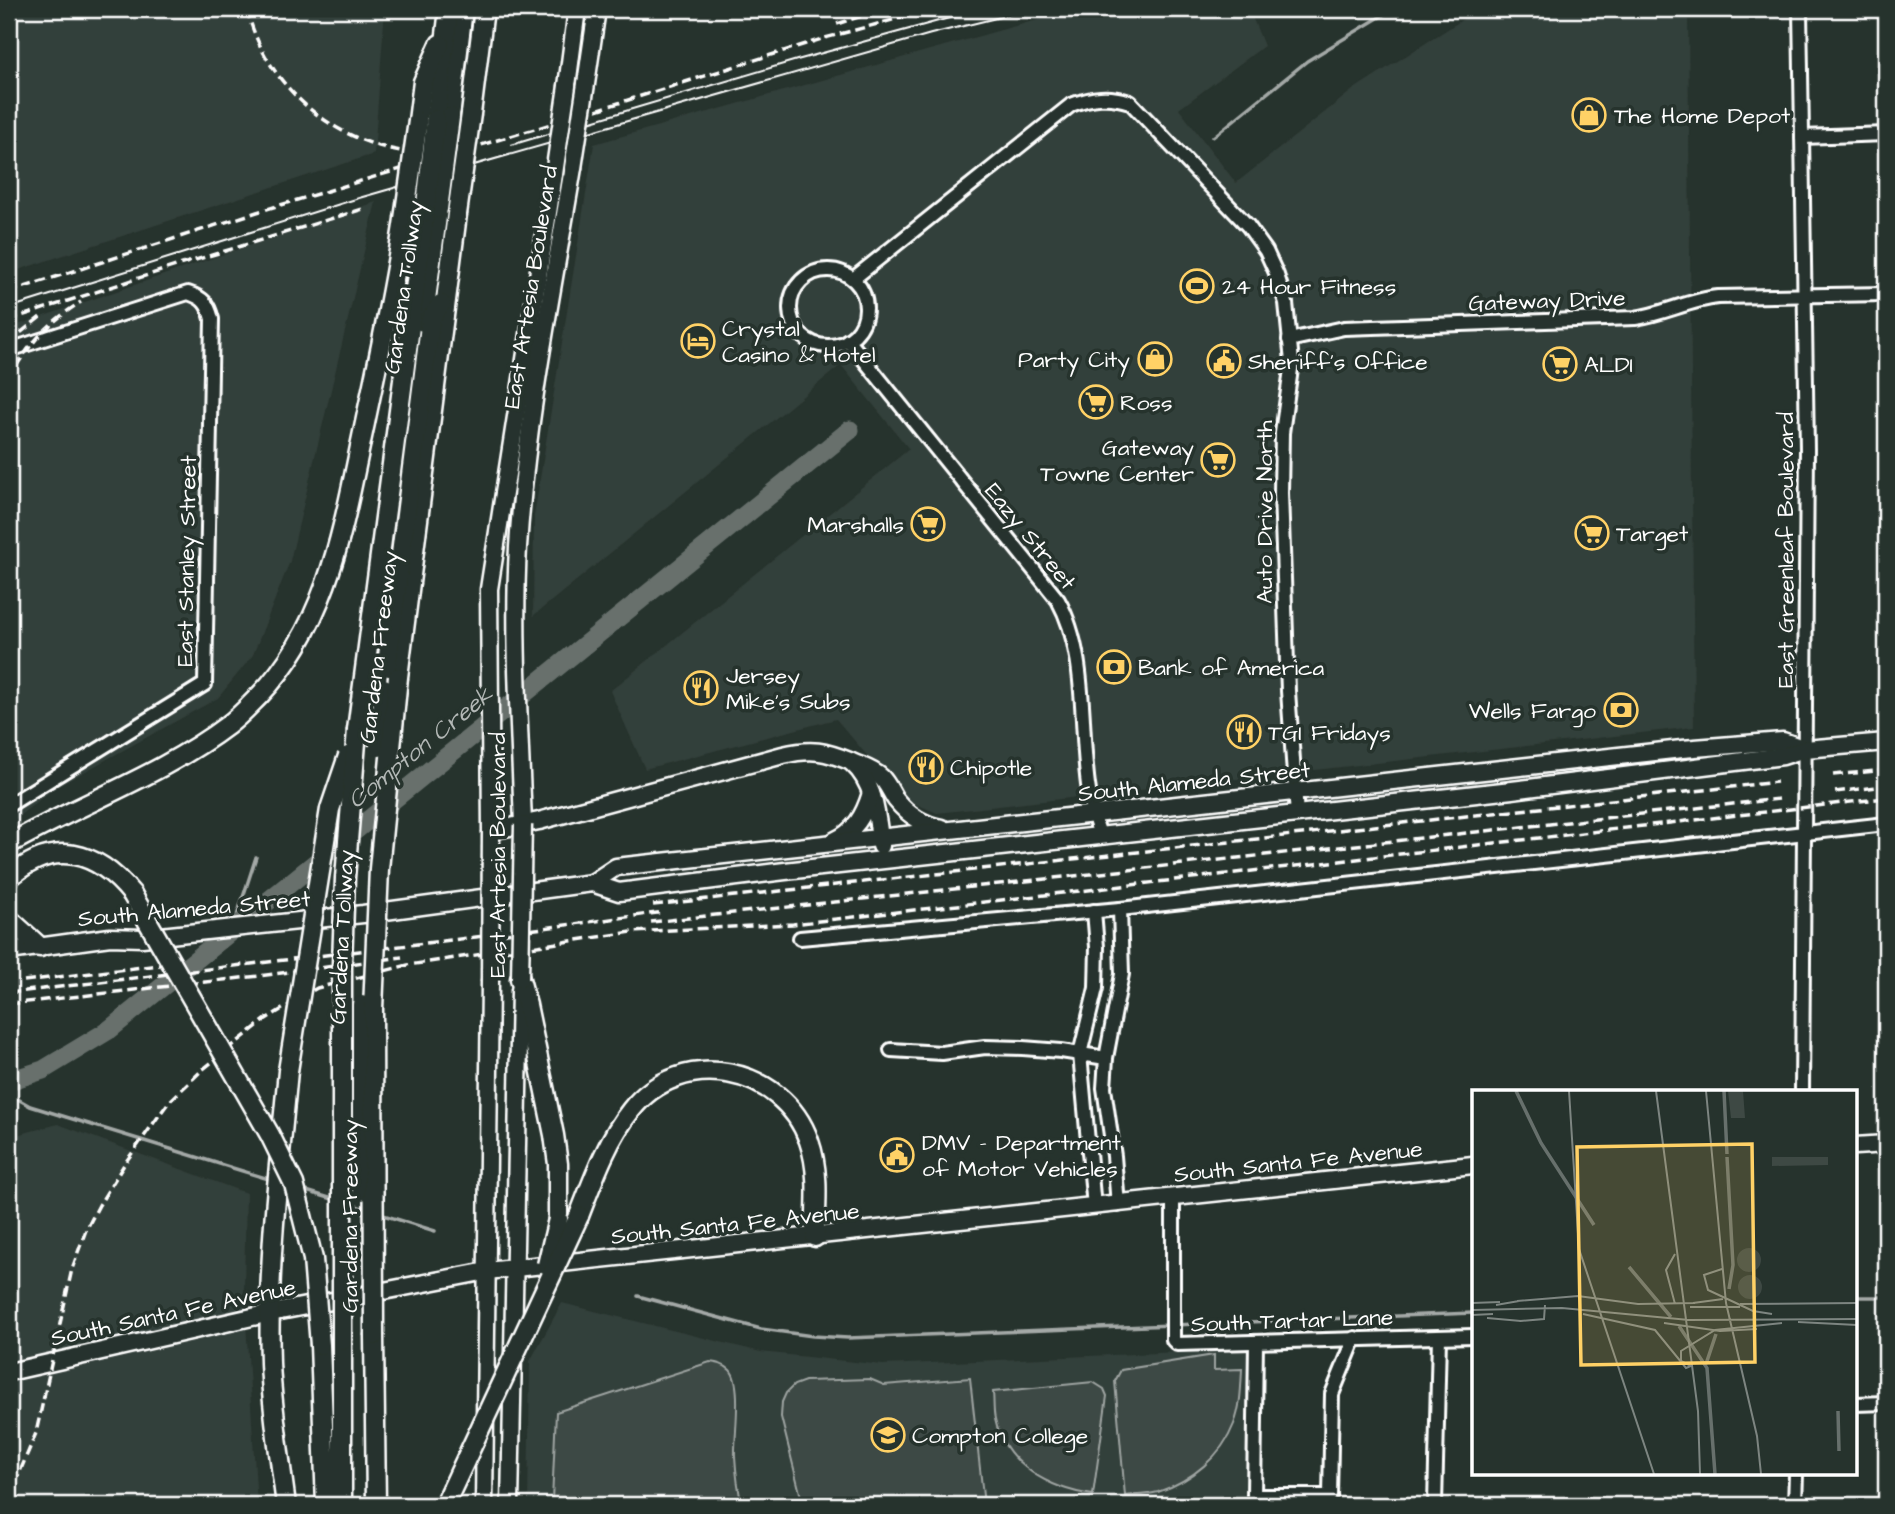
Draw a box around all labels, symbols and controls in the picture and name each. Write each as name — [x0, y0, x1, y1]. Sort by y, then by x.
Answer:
shop icon: The Home Depot — [1570, 96, 1608, 134]
place label: The Home Depot — [1614, 100, 1791, 132]
street label: East Artesia Boulevard — [496, 163, 566, 411]
street label: Gardena Tollway — [376, 198, 433, 376]
sports icon: 24 Hour Fitness — [1178, 267, 1216, 305]
place label: 24 Hour Fitness — [1222, 271, 1396, 303]
street label: Gateway Drive — [1468, 282, 1626, 321]
place label: Crystal Casino & Hotel — [722, 313, 876, 371]
hotel icon: Crystal Casino & Hotel — [679, 322, 717, 360]
shop icon: Party City — [1136, 340, 1174, 378]
public building icon: Sheriff's Office — [1205, 342, 1243, 380]
place label: Party City — [1018, 344, 1130, 377]
supermarket icon: ALDI — [1541, 345, 1579, 383]
place label: Sheriff's Office — [1248, 346, 1428, 378]
place label: ALDI — [1584, 349, 1633, 381]
supermarket icon: Ross — [1077, 383, 1115, 421]
place label: Ross — [1120, 387, 1172, 419]
street label: East Greenleaf Boulevard — [1770, 412, 1802, 688]
street label: Auto Drive North — [1249, 420, 1281, 604]
place label: Gateway Towne Center — [1040, 432, 1194, 490]
supermarket icon: Gateway Towne Center — [1199, 441, 1237, 479]
street label: East Stanley Street — [169, 454, 206, 667]
street label: Eazy Street — [976, 476, 1084, 598]
supermarket icon: Marshalls — [909, 505, 947, 543]
place label: Marshalls — [807, 509, 904, 541]
supermarket icon: Target — [1573, 514, 1611, 552]
place label: Target — [1616, 518, 1689, 551]
street label: Gardena Freeway — [351, 549, 408, 745]
bank icon: Bank of America — [1095, 648, 1133, 686]
place label: Bank of America — [1138, 652, 1324, 684]
place label: Jersey Mike's Subs — [726, 660, 850, 718]
restaurant icon: Jersey Mike's Subs — [682, 669, 720, 707]
water label: Compton Creek — [341, 678, 502, 817]
bank icon: Wells Fargo — [1602, 691, 1640, 729]
place label: Wells Fargo — [1469, 695, 1596, 728]
restaurant icon: TGI Fridays — [1225, 713, 1263, 751]
place label: TGI Fridays — [1268, 717, 1391, 750]
street label: East Artesia Boulevard — [482, 732, 514, 978]
restaurant icon: Chipotle — [907, 748, 945, 786]
place label: Chipotle — [950, 752, 1032, 784]
street label: South Alameda Street — [1076, 754, 1313, 810]
street label: Gardena Tollway — [321, 849, 364, 1025]
street label: South Alameda Street — [76, 883, 312, 935]
inset map — [1472, 1090, 1856, 1476]
street label: Gardena Freeway — [334, 1119, 367, 1313]
place label: DMV - Department of Motor Vehicles — [922, 1127, 1122, 1185]
street label: South Santa Fe Avenue — [1172, 1133, 1424, 1191]
public building icon: DMV - Department of Motor Vehicles — [878, 1136, 916, 1174]
street label: South Santa Fe Avenue — [609, 1195, 861, 1253]
street label: South Santa Fe Avenue — [48, 1271, 299, 1355]
street label: South Tartar Lane — [1190, 1301, 1394, 1341]
school or university icon: Compton College — [869, 1416, 907, 1454]
place label: Compton College — [912, 1420, 1088, 1453]

